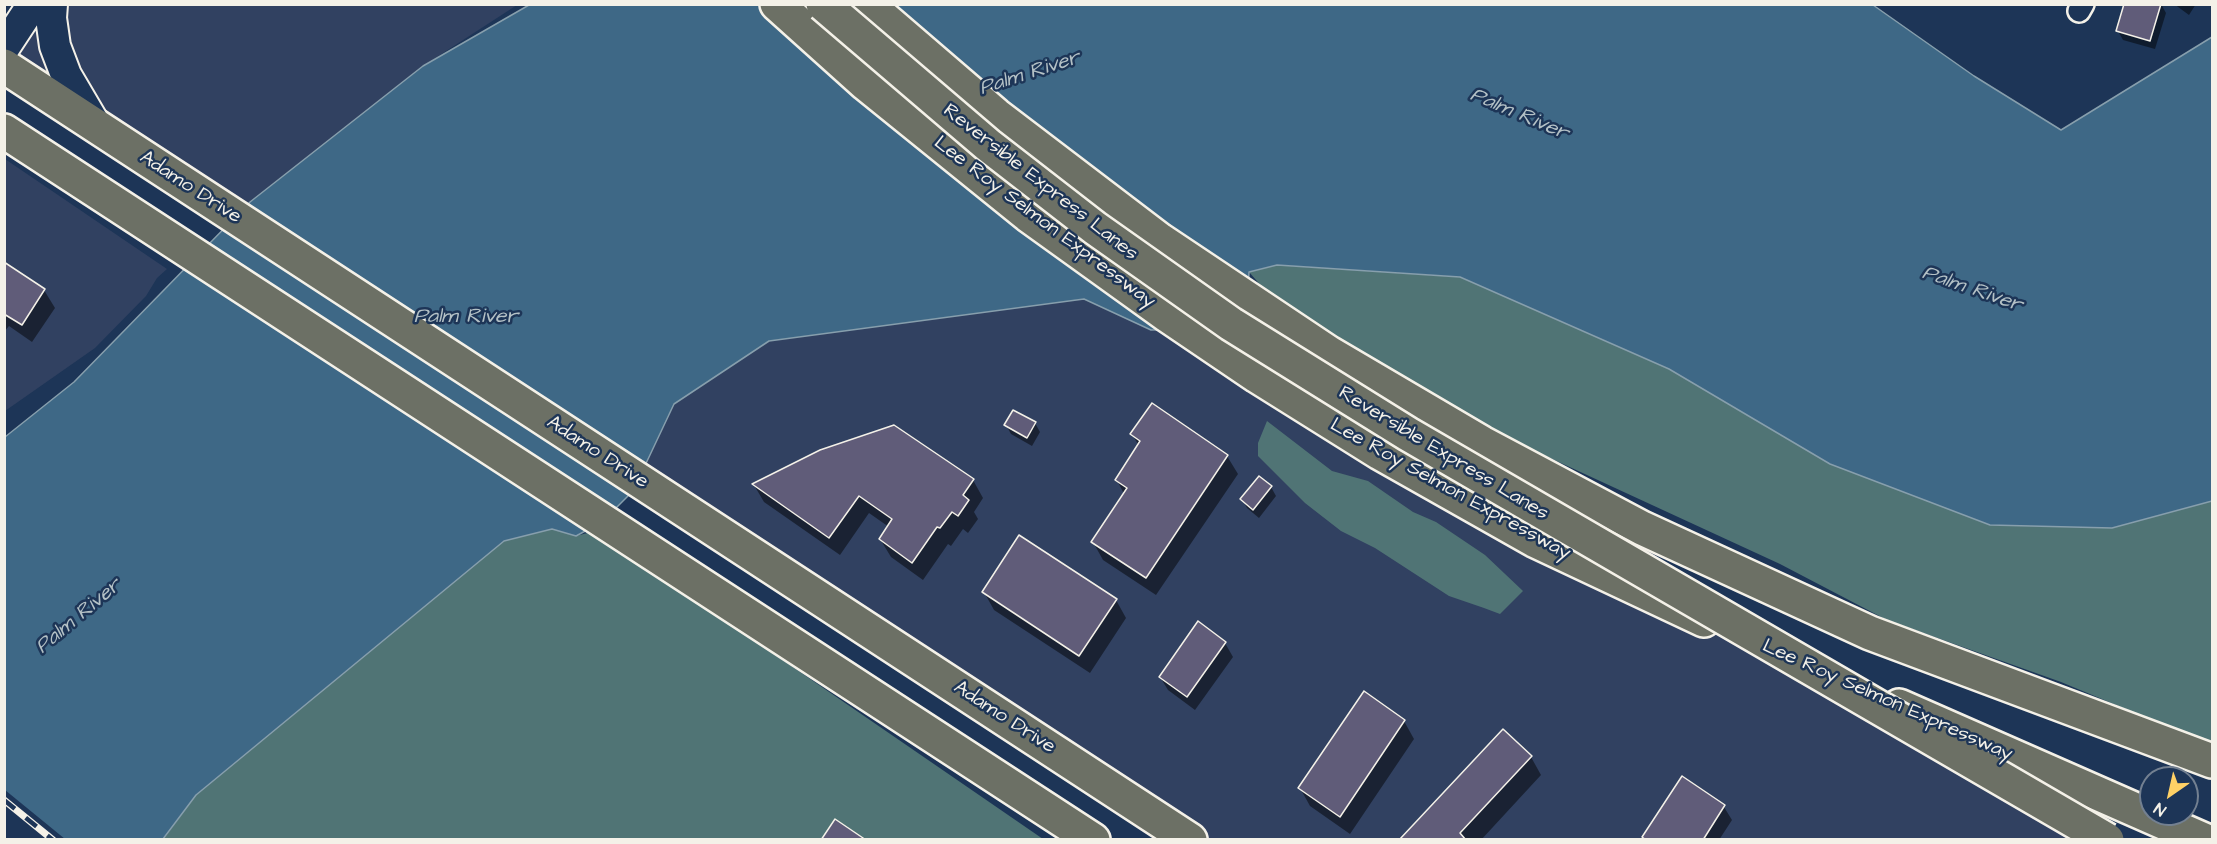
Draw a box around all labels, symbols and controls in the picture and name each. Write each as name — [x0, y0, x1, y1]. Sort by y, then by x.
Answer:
water label: Palm River — [977, 46, 1083, 102]
water label: Palm River — [1466, 83, 1572, 147]
street label: Reversible Express Lanes — [938, 99, 1142, 267]
street label: Lee Roy Selmon Expressway — [928, 132, 1160, 314]
street label: Adamo Drive — [135, 146, 245, 230]
water label: Palm River — [1919, 261, 2025, 319]
water label: Palm River — [414, 305, 518, 331]
street label: Reversible Express Lanes — [1334, 382, 1552, 526]
street label: Adamo Drive — [542, 411, 652, 495]
street label: Lee Roy Selmon Expressway — [1326, 414, 1574, 566]
water label: Palm River — [31, 574, 127, 660]
street label: Lee Roy Selmon Expressway — [1758, 635, 2016, 767]
street label: Adamo Drive — [949, 676, 1059, 760]
north arrow — [2139, 766, 2199, 826]
text: N — [2150, 797, 2170, 821]

